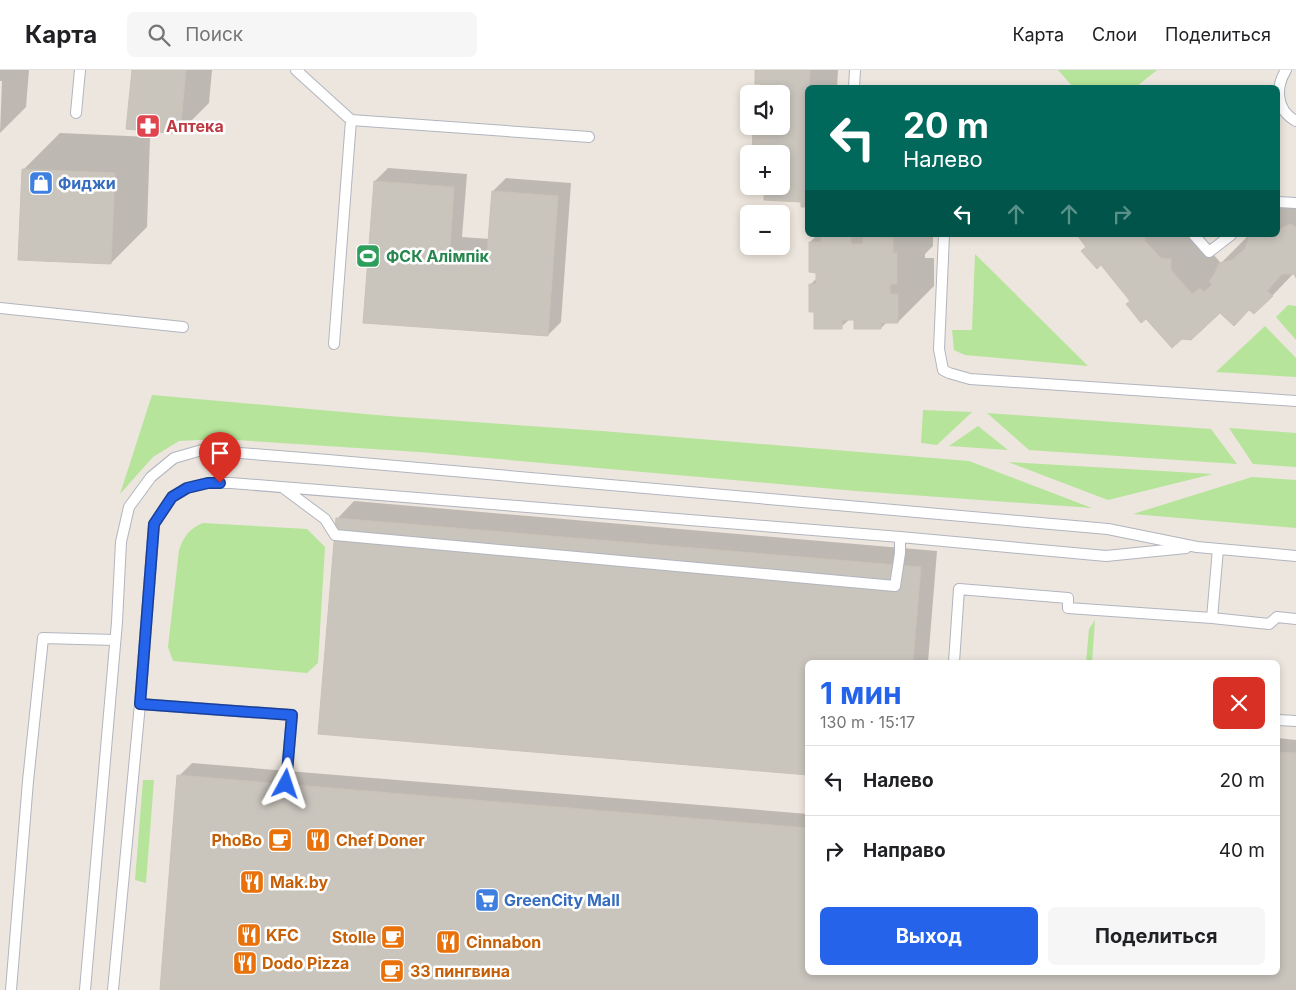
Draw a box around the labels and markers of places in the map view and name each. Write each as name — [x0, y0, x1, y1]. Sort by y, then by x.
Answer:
pharmacy icon: Аптека — [135, 113, 161, 139]
place label: Аптека — [166, 116, 224, 136]
shop icon: Фиджи — [28, 170, 54, 196]
place label: Фиджи — [58, 173, 116, 193]
sports icon: ФСК Алімпік — [355, 243, 381, 269]
place label: ФСК Алімпік — [386, 246, 490, 266]
pin — [199, 432, 241, 483]
cafe icon: PhoBo — [267, 827, 293, 853]
restaurant icon: Chef Doner — [305, 827, 331, 853]
place label: PhoBo — [211, 830, 262, 850]
place label: Chef Doner — [336, 830, 425, 850]
restaurant icon: Mak.by — [239, 869, 265, 895]
place label: Mak.by — [270, 872, 329, 892]
supermarket icon: GreenCity Mall — [474, 887, 500, 913]
place label: GreenCity Mall — [504, 890, 620, 910]
restaurant icon: KFC — [236, 922, 262, 948]
cafe icon: Stolle — [380, 924, 406, 950]
place label: KFC — [266, 925, 299, 945]
place label: Stolle — [332, 927, 376, 947]
restaurant icon: Cinnabon — [435, 929, 461, 955]
place label: Cinnabon — [466, 932, 541, 952]
restaurant icon: Dodo Pizza — [232, 950, 258, 976]
place label: Dodo Pizza — [262, 953, 349, 973]
cafe icon: 33 пингвина — [379, 958, 405, 984]
place label: 33 пингвина — [410, 961, 510, 981]

